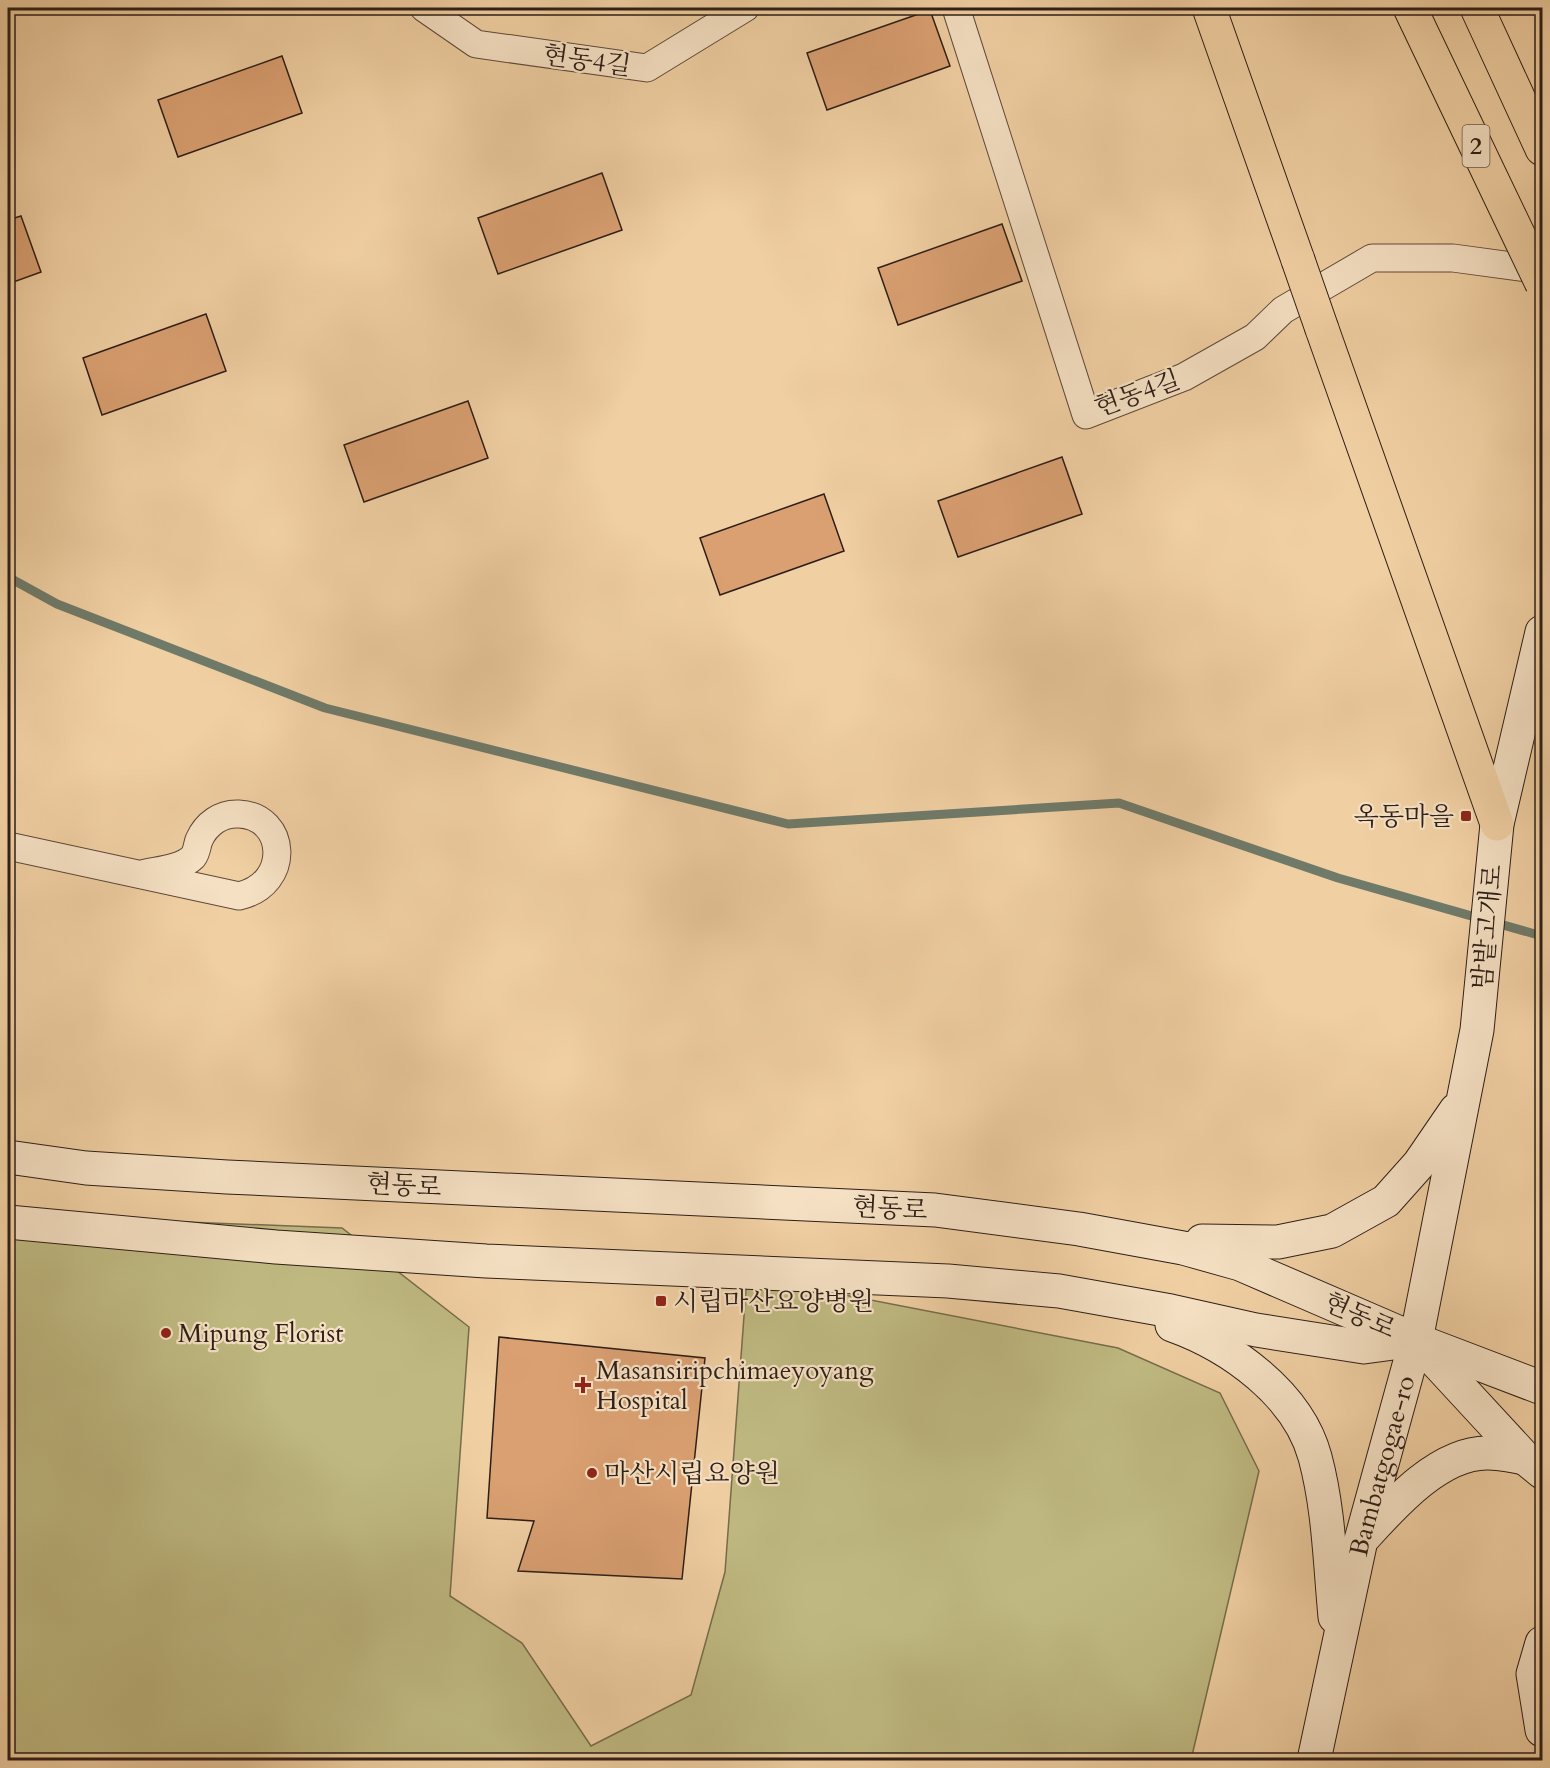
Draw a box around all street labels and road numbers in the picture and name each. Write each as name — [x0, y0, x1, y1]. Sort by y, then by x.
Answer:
street label: 현동4길 — [541, 37, 633, 84]
road number: 2 — [1462, 125, 1490, 167]
street label: 현동4길 — [1090, 362, 1185, 425]
street label: 밤밭고개로 — [1465, 863, 1510, 991]
street label: 현동로 — [365, 1166, 443, 1205]
street label: 현동로 — [851, 1189, 929, 1228]
street label: 현동로 — [1318, 1284, 1401, 1347]
street label: Bambatgogae-ro — [1341, 1372, 1423, 1559]

